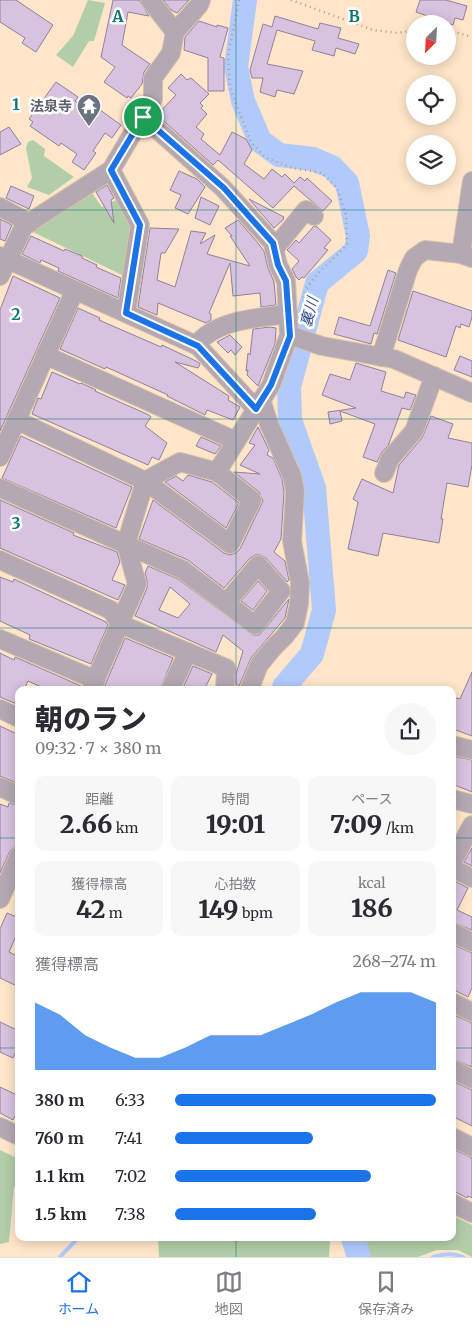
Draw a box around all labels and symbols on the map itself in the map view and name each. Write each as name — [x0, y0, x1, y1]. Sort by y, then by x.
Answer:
text: A — [111, 6, 124, 26]
text: B — [348, 6, 360, 26]
north arrow — [406, 15, 456, 65]
temple icon: 法泉寺 — [76, 93, 102, 127]
text: 1 — [12, 94, 20, 114]
pin — [122, 96, 164, 138]
place label: 法泉寺 — [30, 97, 72, 115]
water label: 裏川 — [296, 293, 323, 329]
text: 2 — [11, 304, 21, 324]
text: 3 — [11, 513, 21, 533]

